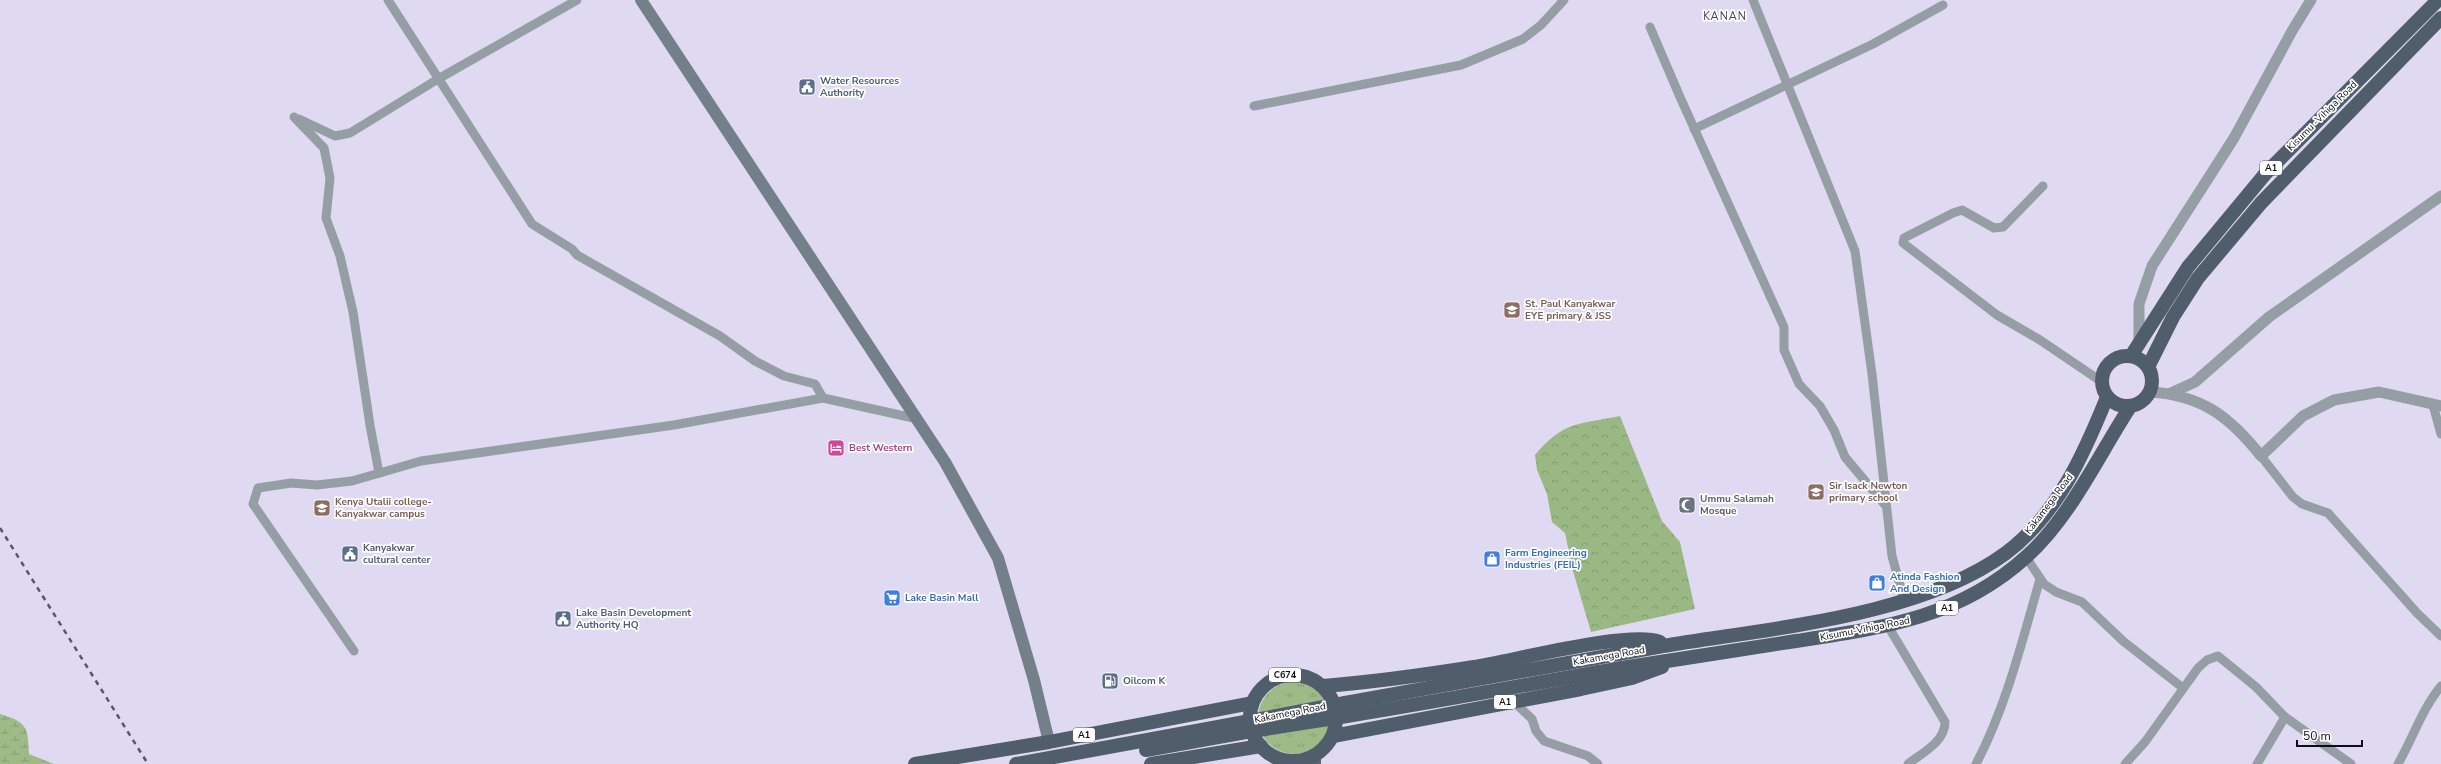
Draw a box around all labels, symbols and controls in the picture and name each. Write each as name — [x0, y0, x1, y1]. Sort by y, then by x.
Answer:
district label: KANAN — [1703, 9, 1747, 24]
place label: Water Resources Authority — [820, 74, 899, 100]
public building icon: Water Resources Authority — [797, 77, 817, 97]
street label: Kisumu -Vihiga Road — [2284, 78, 2360, 154]
road number: A1 — [2260, 161, 2282, 175]
place label: St. Paul Kanyakwar EYE primary & JSS — [1525, 297, 1616, 323]
school or university icon: St. Paul Kanyakwar EYE primary & JSS — [1502, 300, 1522, 320]
hotel icon: Best Western — [826, 438, 846, 458]
place label: Best Western — [849, 441, 913, 455]
street label: Kakamega Road — [2022, 471, 2077, 537]
place label: Sir Isack Newton primary school — [1829, 479, 1907, 505]
school or university icon: Sir Isack Newton primary school — [1806, 482, 1826, 502]
place label: Ummu Salamah Mosque — [1700, 492, 1774, 518]
place label: Kenya Utalii college- Kanyakwar campus — [335, 495, 432, 521]
mosque icon: Ummu Salamah Mosque — [1677, 495, 1697, 515]
school or university icon: Kenya Utalii college- Kanyakwar campus — [312, 498, 332, 518]
place label: Kanyakwar cultural center — [363, 541, 431, 567]
public building icon: Kanyakwar cultural center — [340, 544, 360, 564]
place label: Farm Engineering Industries (FEIL) — [1505, 546, 1587, 572]
shop icon: Farm Engineering Industries (FEIL) — [1482, 549, 1502, 569]
place label: Atinda Fashion And Design — [1890, 570, 1960, 596]
shop icon: Atinda Fashion And Design — [1867, 573, 1887, 593]
supermarket icon: Lake Basin Mall — [882, 588, 902, 608]
place label: Lake Basin Mall — [905, 591, 979, 605]
road number: A1 — [1936, 601, 1958, 615]
place label: Lake Basin Development Authority HQ — [576, 606, 691, 632]
public building icon: Lake Basin Development Authority HQ — [553, 609, 573, 629]
street label: Kisumu-Vihiga Road — [1819, 613, 1911, 645]
street label: Kakamega Road — [1572, 643, 1646, 669]
road number: C674 — [1269, 668, 1301, 682]
fuel station icon: Oilcom K — [1100, 671, 1120, 691]
place label: Oilcom K — [1123, 674, 1165, 688]
road number: A1 — [1494, 695, 1516, 709]
street label: Kakamega Road — [1253, 699, 1327, 727]
scale bar — [2297, 722, 2362, 748]
road number: A1 — [1073, 728, 1095, 742]
text: 50 m — [2303, 728, 2331, 744]

